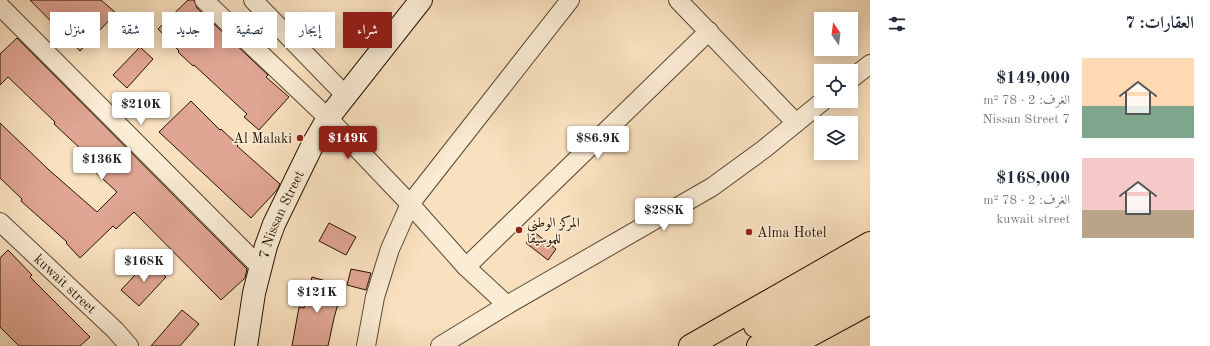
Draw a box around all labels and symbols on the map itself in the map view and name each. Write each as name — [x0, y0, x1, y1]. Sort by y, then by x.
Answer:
north arrow — [814, 12, 858, 56]
pin: $210K — [113, 92, 169, 126]
pin: $149K — [320, 126, 376, 160]
pin: $86.9K — [565, 126, 631, 160]
place label: Al Malaki — [233, 132, 292, 146]
marker: Al Malaki — [295, 133, 305, 143]
pin: $136K — [74, 147, 130, 181]
street label: 7 Nissan Street — [257, 169, 307, 260]
pin: $288K — [636, 198, 692, 232]
place label: المركز الوطني للموسيقا — [527, 215, 580, 247]
marker: المركز الوطني للموسيقا — [514, 225, 524, 235]
place label: Alma Hotel — [757, 226, 827, 240]
marker: Alma Hotel — [744, 227, 754, 237]
pin: $168K — [116, 249, 172, 283]
street label: kuwait street — [31, 252, 99, 317]
pin: $121K — [289, 280, 345, 314]

